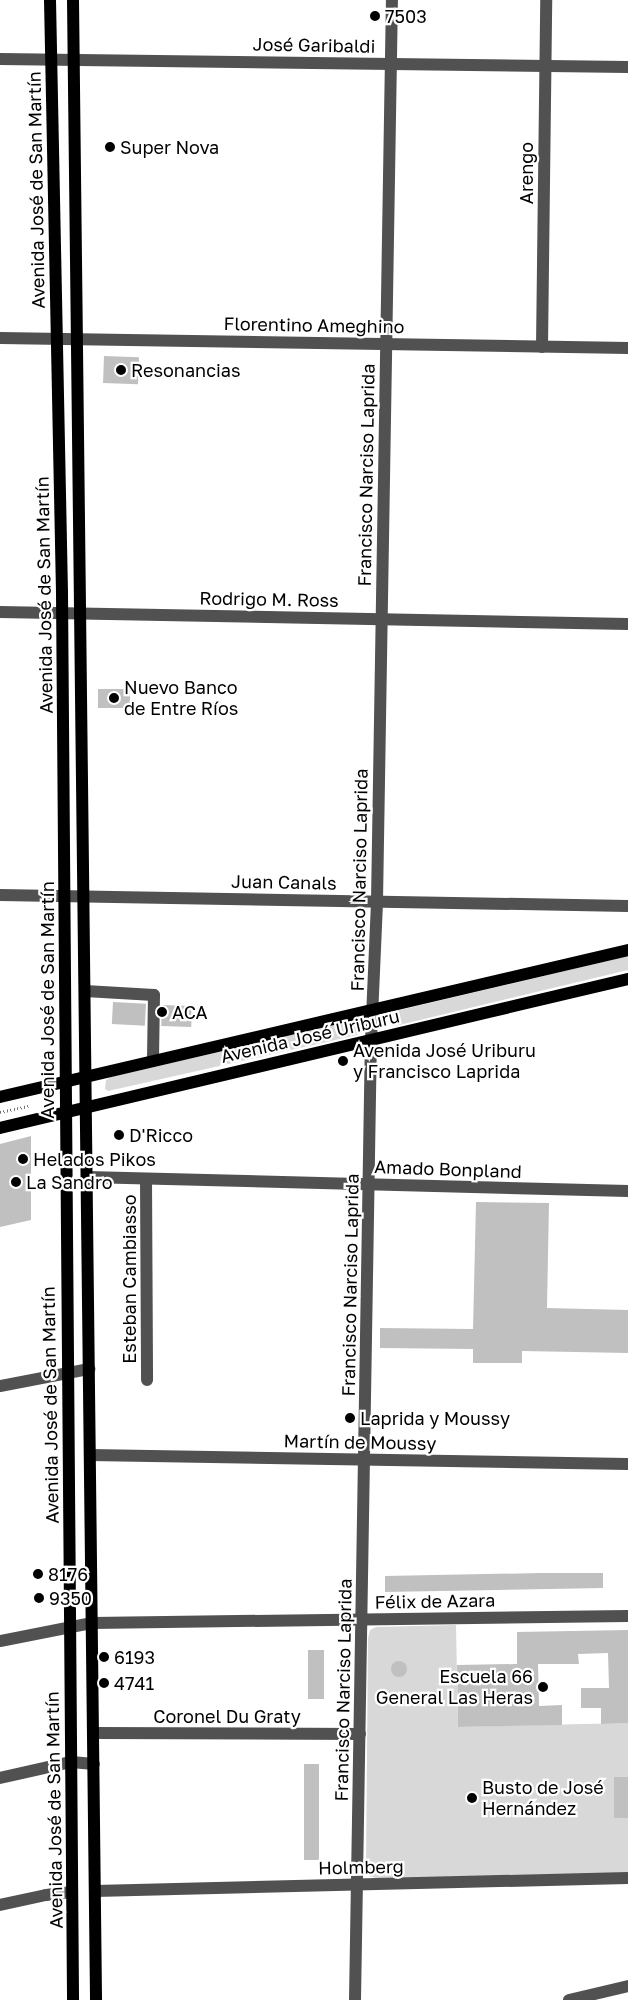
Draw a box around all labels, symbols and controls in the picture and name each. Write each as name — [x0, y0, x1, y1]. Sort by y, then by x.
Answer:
place label: 7503 — [385, 5, 427, 27]
marker: 7503 — [369, 10, 381, 22]
street label: José Garibaldi — [252, 33, 376, 57]
street label: Avenida José de San Martín — [23, 71, 49, 309]
place label: Super Nova — [120, 136, 219, 158]
marker: Super Nova — [104, 141, 116, 153]
street label: Arengo — [515, 142, 537, 204]
street label: Florentino Ameghino — [223, 313, 405, 337]
place label: Resonancias — [131, 359, 240, 381]
street label: Francisco Narciso Laprida — [353, 363, 379, 587]
marker: Resonancias — [115, 364, 127, 376]
street label: Avenida José de San Martín — [31, 476, 57, 714]
street label: Rodrigo M. Ross — [199, 587, 339, 611]
place label: Nuevo Banco de Entre Ríos — [124, 677, 238, 720]
marker: Nuevo Banco de Entre Ríos — [108, 692, 120, 704]
street label: Francisco Narciso Laprida — [346, 768, 372, 992]
street label: Juan Canals — [231, 870, 337, 894]
street label: Avenida José de San Martín — [36, 881, 58, 1119]
place label: ACA — [172, 1001, 208, 1023]
street label: Avenida José Uriburu — [218, 1005, 402, 1067]
marker: ACA — [156, 1006, 168, 1018]
place label: Avenida José Uriburu y Francisco Laprida — [353, 1040, 536, 1082]
marker: Avenida José Uriburu y Francisco Laprida — [337, 1055, 349, 1067]
place label: D'Ricco — [129, 1124, 193, 1146]
marker: D'Ricco — [113, 1129, 125, 1141]
place label: Helados Pikos — [33, 1148, 156, 1170]
marker: Helados Pikos — [17, 1153, 29, 1165]
street label: Amado Bonpland — [374, 1156, 522, 1182]
place label: La Sandro — [26, 1171, 113, 1193]
street label: Francisco Narciso Laprida — [337, 1173, 363, 1397]
marker: La Sandro — [10, 1176, 22, 1188]
street label: Esteban Cambiasso — [118, 1194, 140, 1364]
street label: Avenida José de San Martín — [37, 1286, 63, 1524]
place label: Laprida y Moussy — [360, 1407, 510, 1429]
marker: Laprida y Moussy — [344, 1412, 356, 1424]
street label: Martín de Moussy — [283, 1430, 437, 1454]
place label: 8176 — [48, 1563, 88, 1585]
marker: 8176 — [32, 1568, 44, 1580]
street label: Francisco Narciso Laprida — [330, 1578, 356, 1802]
place label: 9350 — [49, 1587, 92, 1609]
street label: Félix de Azara — [375, 1589, 495, 1613]
marker: 9350 — [33, 1592, 45, 1604]
place label: 6193 — [114, 1646, 155, 1668]
marker: 6193 — [98, 1651, 110, 1663]
place label: Escuela 66 General Las Heras — [376, 1666, 533, 1708]
place label: 4741 — [114, 1672, 154, 1694]
marker: 4741 — [98, 1677, 110, 1689]
marker: Escuela 66 General Las Heras — [537, 1681, 549, 1693]
street label: Avenida José de San Martín — [41, 1691, 67, 1929]
street label: Coronel Du Graty — [153, 1705, 301, 1727]
place label: Busto de José Hernández — [482, 1777, 604, 1820]
marker: Busto de José Hernández — [466, 1792, 478, 1804]
street label: Holmberg — [318, 1855, 404, 1879]

